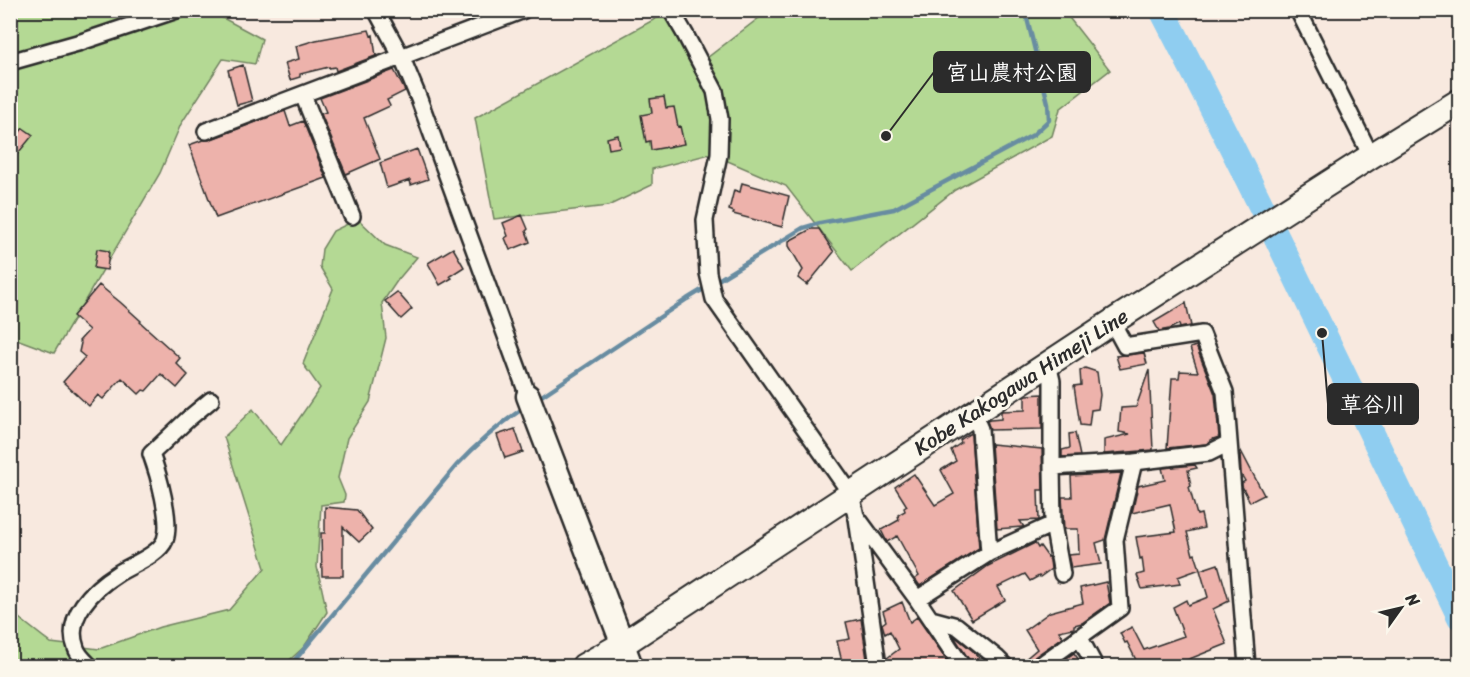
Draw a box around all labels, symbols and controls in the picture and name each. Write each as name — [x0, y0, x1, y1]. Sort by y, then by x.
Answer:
callout: 宮山農村公園 — [934, 52, 1090, 92]
text: 宮山農村公園 — [946, 53, 1078, 92]
street label: Kobe Kakogawa Himeji Line — [906, 298, 1137, 466]
callout: 草谷川 — [1328, 384, 1418, 424]
text: 草谷川 — [1340, 385, 1406, 424]
north arrow — [1371, 578, 1431, 638]
text: N — [1397, 586, 1429, 613]

